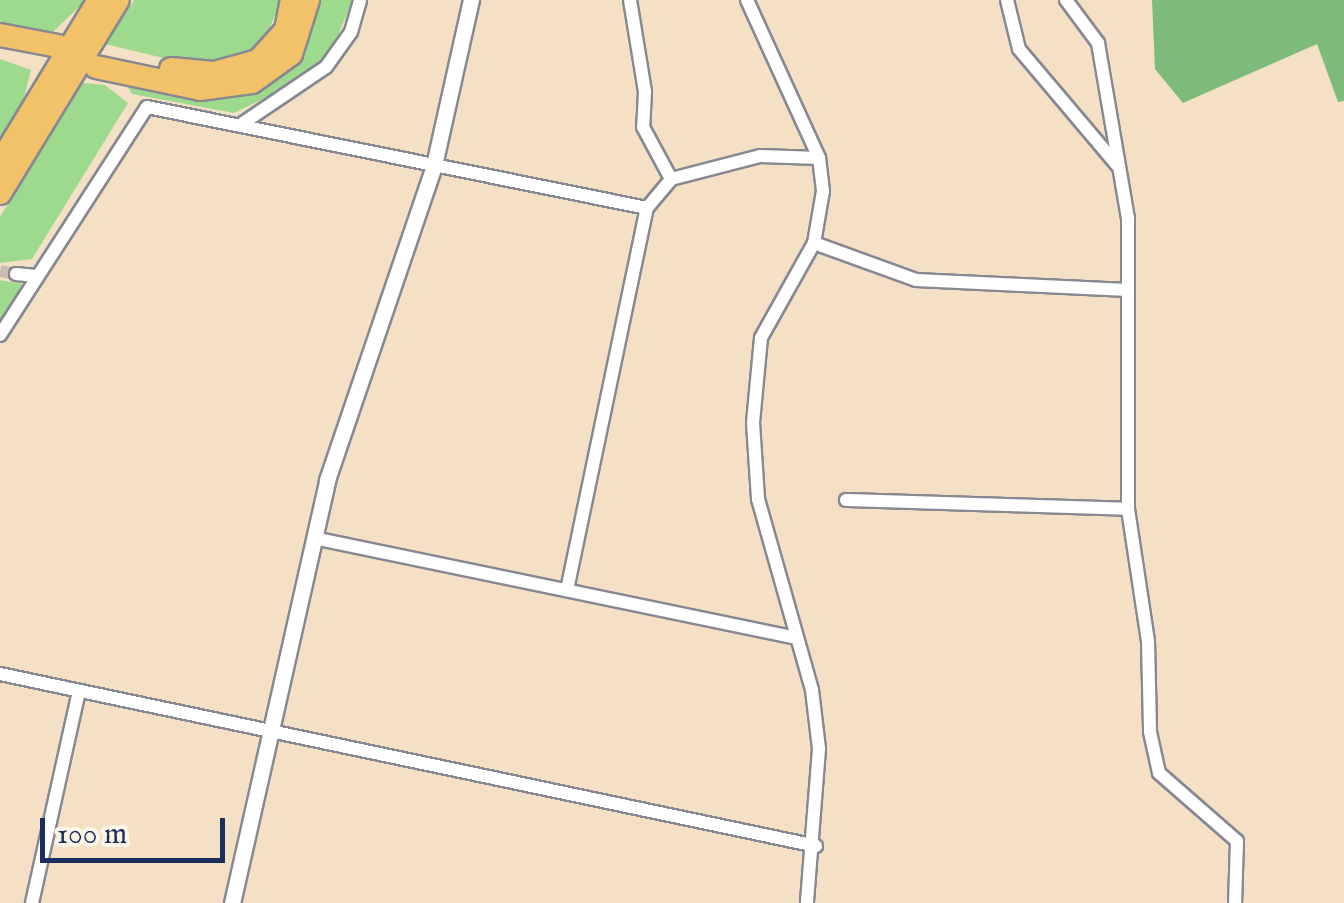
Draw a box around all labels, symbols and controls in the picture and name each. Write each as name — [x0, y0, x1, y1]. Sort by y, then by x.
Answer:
scale bar — [45, 798, 230, 860]
text: 100 m — [57, 816, 127, 854]

